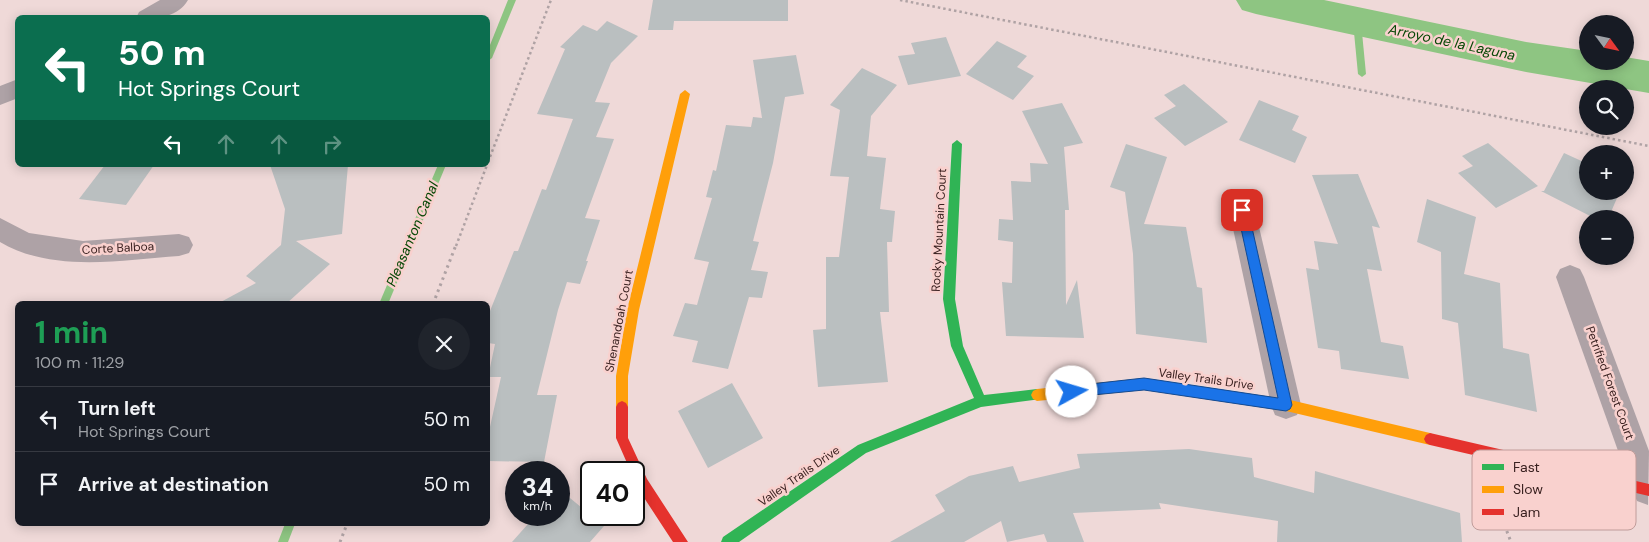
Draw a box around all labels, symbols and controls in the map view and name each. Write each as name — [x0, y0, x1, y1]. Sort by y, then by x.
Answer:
north arrow — [1579, 15, 1634, 70]
map controls — [1579, 15, 1634, 265]
water label: Arroyo de la Laguna — [1386, 20, 1517, 64]
text: 50 m — [118, 30, 206, 76]
icon: left — [35, 35, 100, 100]
text: Hot Springs Court — [118, 74, 300, 103]
button: search — [1579, 80, 1634, 135]
icon: left — [159, 130, 187, 158]
icon: ahead — [212, 130, 240, 158]
icon: ahead — [265, 130, 293, 158]
icon: right — [318, 130, 346, 158]
button: + — [1579, 145, 1634, 200]
street label: Rocky Mountain Court — [928, 168, 950, 292]
water label: Pleasanton Canal — [382, 178, 443, 289]
pin — [1221, 189, 1263, 231]
icon: arrive — [1228, 196, 1256, 224]
button: − — [1579, 210, 1634, 265]
street label: Corte Balboa — [81, 238, 155, 258]
street label: Shenandoah Court — [601, 268, 637, 374]
text: 1 min — [35, 313, 108, 352]
button: close — [418, 318, 470, 370]
street label: Petrified Forest Court — [1582, 324, 1638, 442]
text: 100 m · 11:29 — [35, 352, 124, 373]
street label: Valley Trails Drive — [1157, 364, 1255, 394]
position arrow — [1045, 365, 1097, 417]
text: Turn left — [78, 396, 156, 421]
icon: left — [35, 405, 63, 433]
text: 50 m — [423, 407, 470, 432]
text: Hot Springs Court — [78, 421, 210, 442]
street label: Valley Trails Drive — [755, 442, 843, 510]
legend — [1472, 450, 1636, 530]
text: Fast — [1513, 458, 1540, 476]
speed limit sign: 40 — [580, 461, 645, 526]
icon: arrive — [35, 470, 63, 498]
text: 34 — [522, 471, 553, 504]
text: Arrive at destination — [78, 472, 269, 497]
text: 50 m — [423, 472, 470, 497]
text: Slow — [1513, 480, 1543, 498]
text: km/h — [523, 498, 552, 514]
text: Jam — [1513, 503, 1540, 521]

